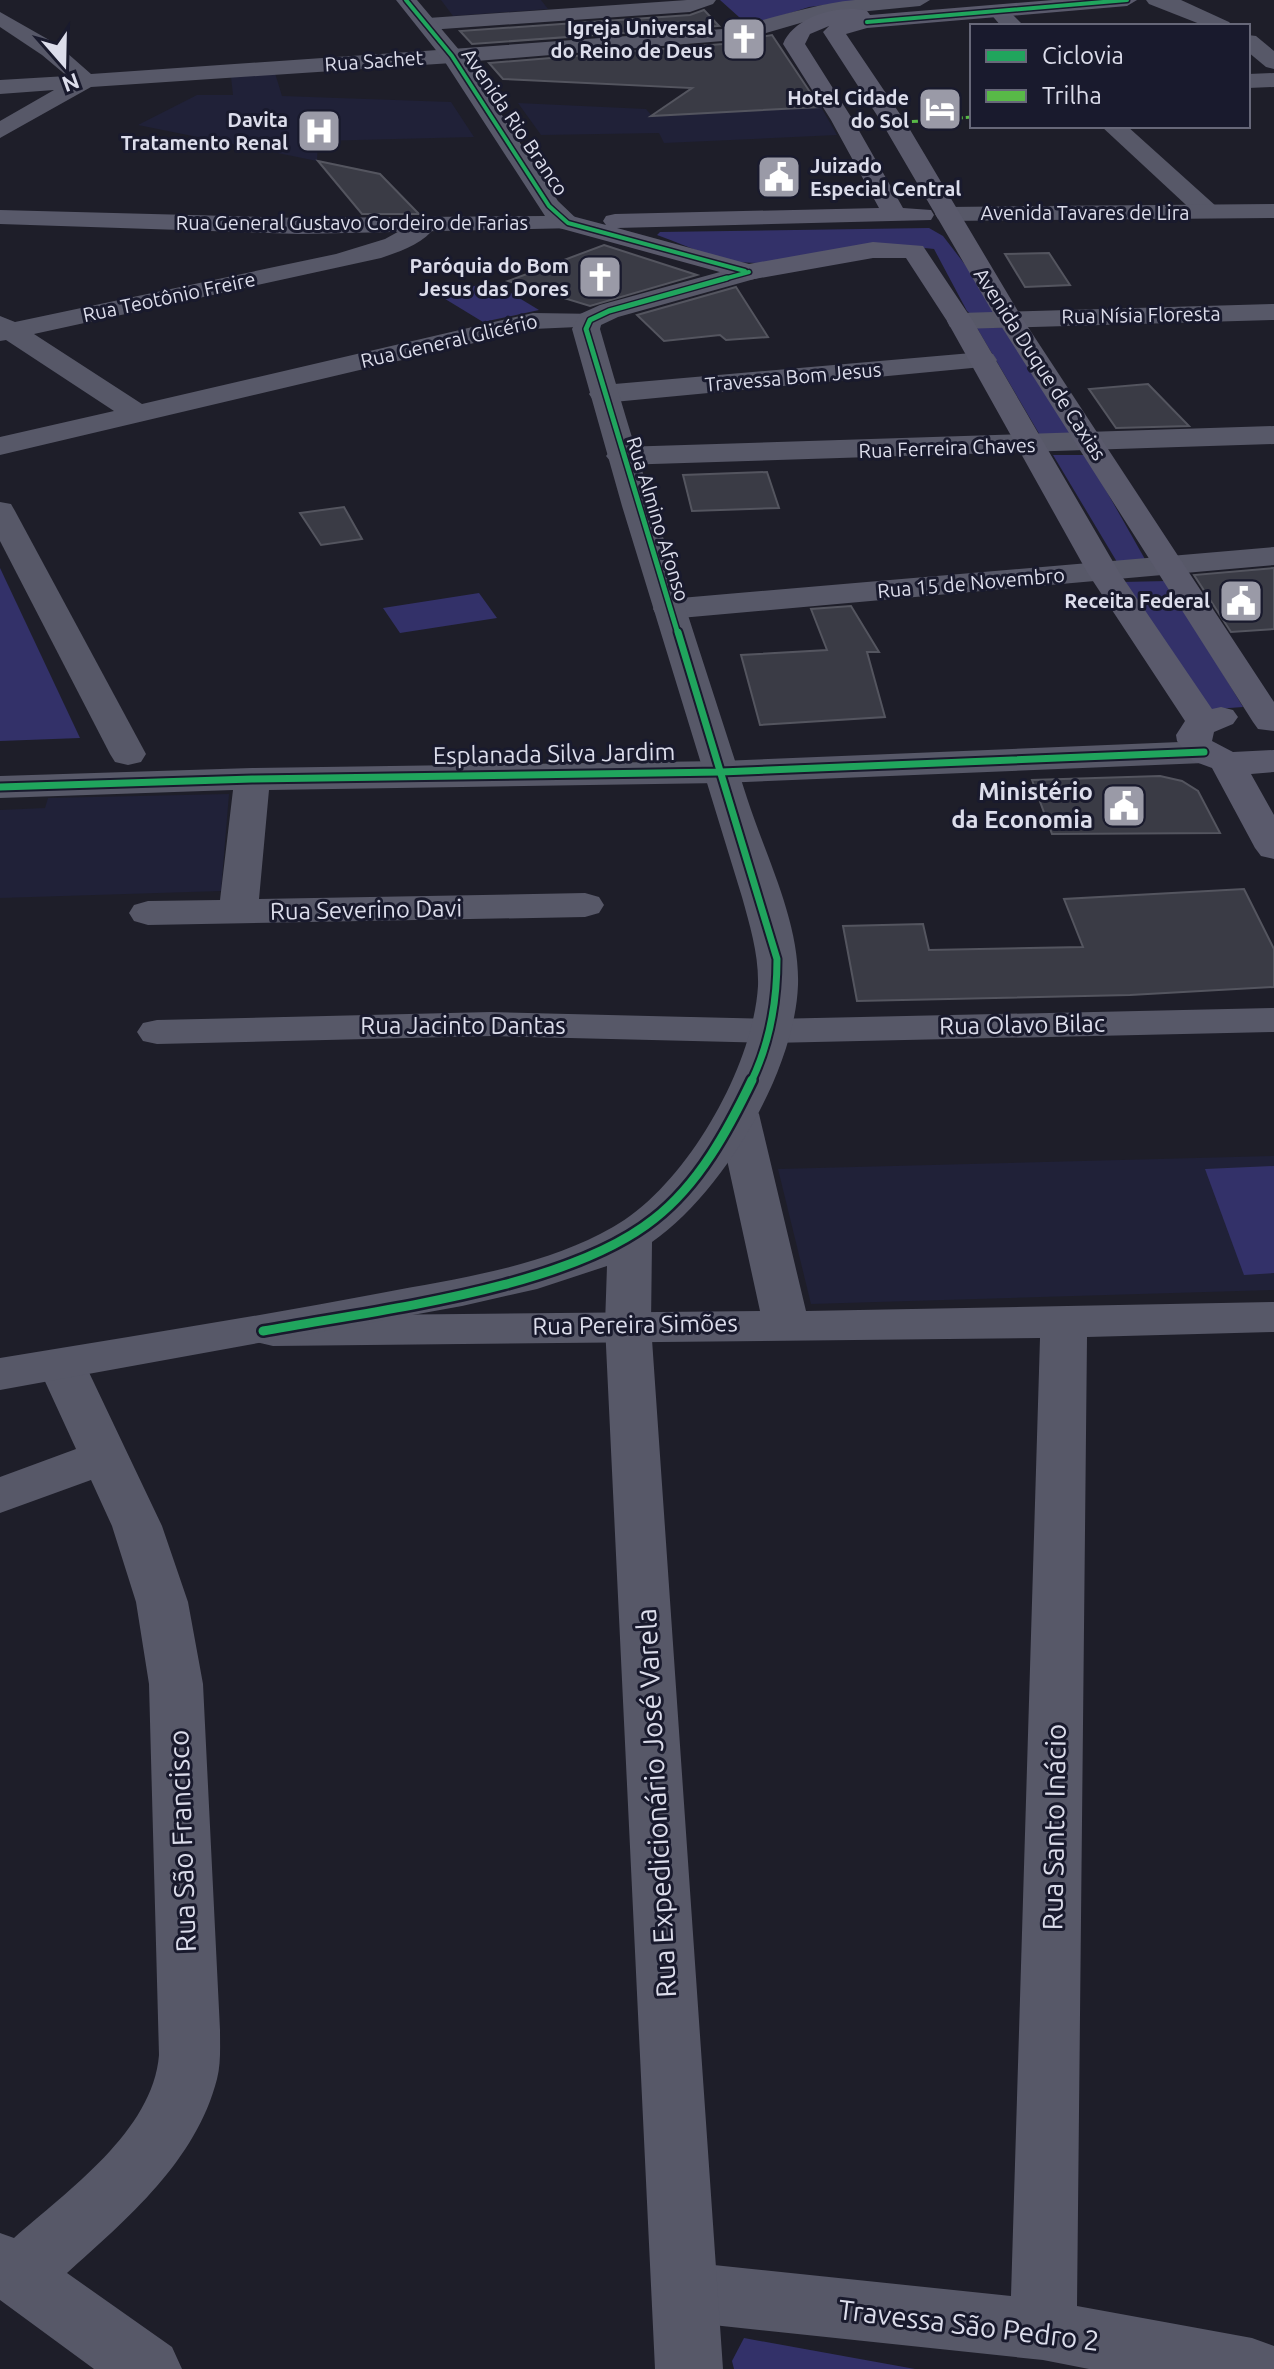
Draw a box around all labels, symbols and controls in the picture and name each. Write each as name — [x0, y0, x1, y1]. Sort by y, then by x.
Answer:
church icon: Igreja Universal do Reino de Deus — [720, 15, 768, 63]
place label: Igreja Universal do Reino de Deus — [550, 16, 713, 62]
north arrow — [24, 24, 104, 104]
legend — [970, 24, 1250, 128]
text: Ciclovia — [1042, 42, 1124, 69]
street label: Avenida Rio Branco — [458, 44, 573, 200]
street label: Rua Sachet — [324, 46, 424, 75]
text: N — [59, 69, 83, 98]
text: Trilha — [1042, 82, 1102, 109]
hotel icon: Hotel Cidade do Sol — [916, 85, 964, 133]
place label: Hotel Cidade do Sol — [787, 86, 909, 132]
hospital icon: Davita Tratamento Renal — [295, 107, 343, 155]
place label: Davita Tratamento Renal — [121, 108, 288, 154]
public building icon: Juizado Especial Central — [755, 153, 803, 201]
place label: Juizado Especial Central — [810, 154, 961, 200]
street label: Avenida Tavares de Lira — [980, 201, 1190, 224]
street label: Rua General Gustavo Cordeiro de Farias — [176, 211, 528, 234]
church icon: Paróquia do Bom Jesus das Dores — [576, 253, 624, 301]
place label: Paróquia do Bom Jesus das Dores — [410, 254, 569, 300]
street label: Avenida Duque de Caxias — [970, 263, 1111, 464]
street label: Rua Teotônio Freire — [80, 267, 257, 326]
street label: Rua Nísia Floresta — [1061, 302, 1221, 327]
street label: Rua General Glicério — [358, 309, 540, 372]
street label: Travessa Bom Jesus — [704, 357, 882, 396]
street label: Rua Ferreira Chaves — [858, 433, 1036, 462]
street label: Rua Almino Afonso — [622, 434, 694, 604]
street label: Rua 15 de Novembro — [876, 563, 1066, 602]
public building icon: Receita Federal — [1217, 577, 1265, 625]
place label: Receita Federal — [1064, 589, 1210, 612]
street label: Esplanada Silva Jardim — [433, 738, 675, 769]
place label: Ministério da Economia — [951, 778, 1093, 833]
public building icon: Ministério da Economia — [1100, 782, 1148, 830]
street label: Rua Severino Davi — [270, 894, 462, 925]
street label: Rua Olavo Bilac — [939, 1010, 1105, 1039]
street label: Rua Jacinto Dantas — [360, 1012, 566, 1039]
street label: Rua Pereira Simões — [532, 1309, 738, 1340]
street label: Rua Expedicionário José Varela — [630, 1608, 681, 1999]
street label: Rua Santo Inácio — [1036, 1723, 1071, 1931]
street label: Rua São Francisco — [162, 1729, 201, 1953]
street label: Travessa São Pedro 2 — [837, 2293, 1101, 2356]

